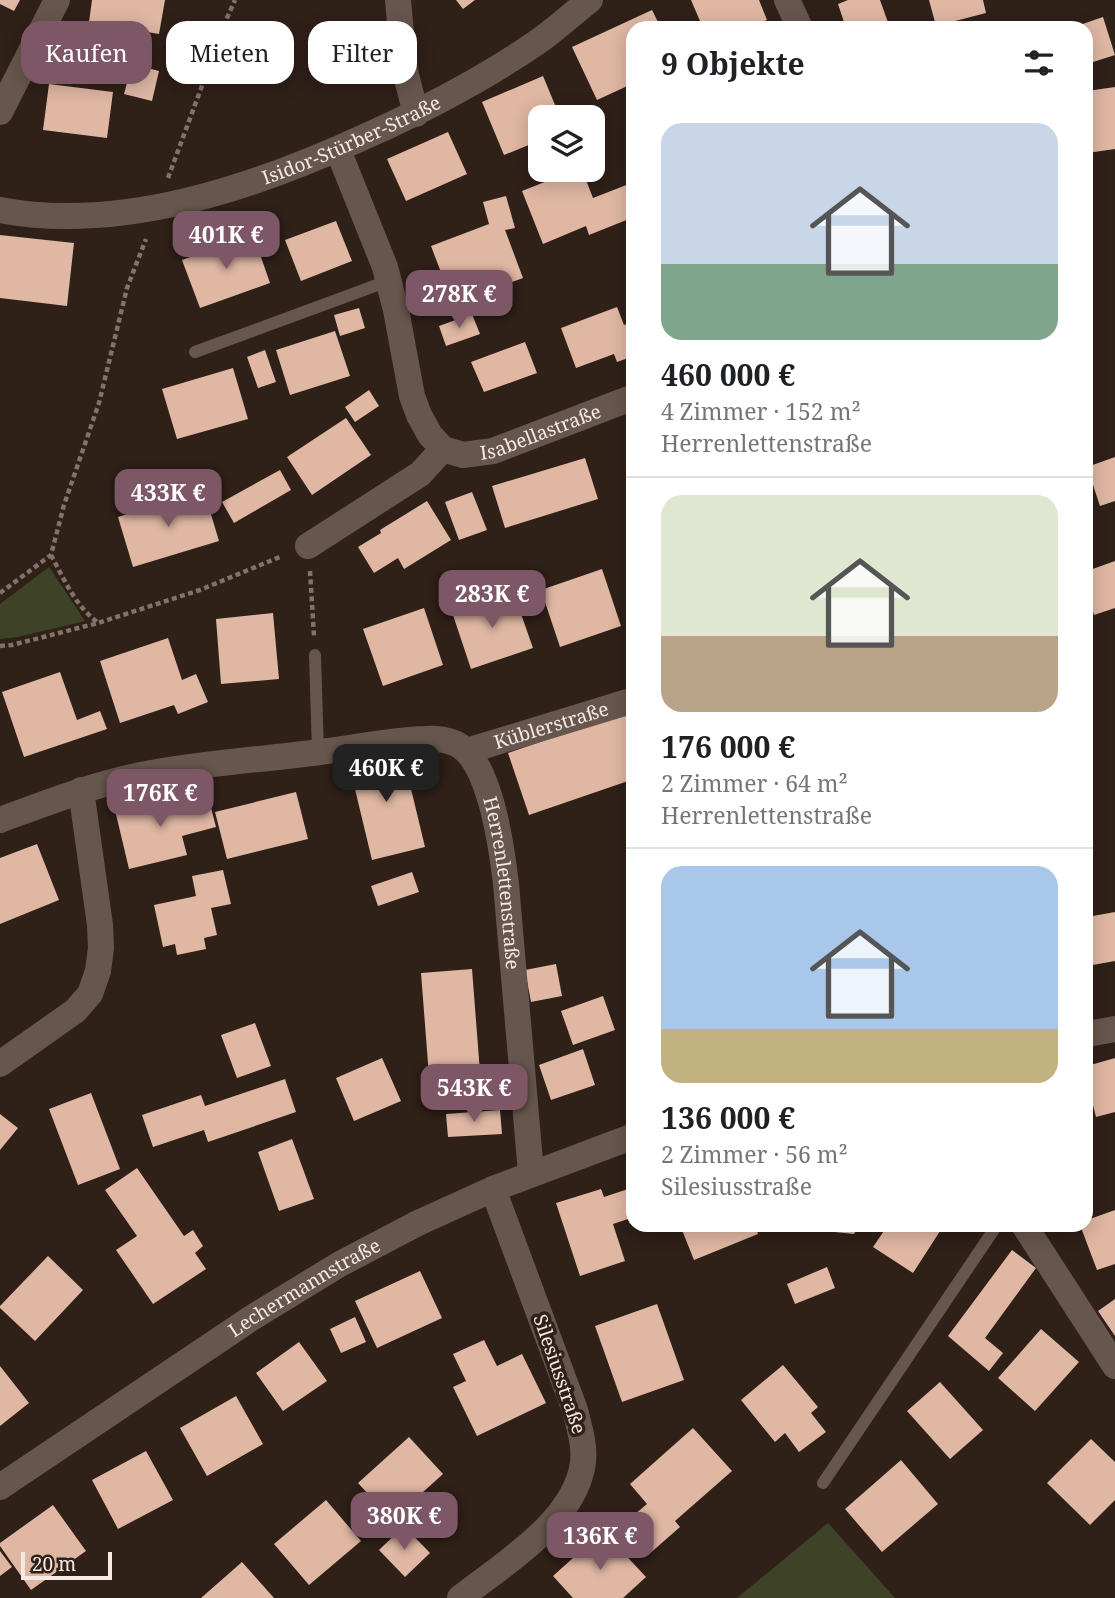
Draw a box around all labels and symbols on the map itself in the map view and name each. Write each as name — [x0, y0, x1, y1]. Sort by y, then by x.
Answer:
street label: Isidor-Stürber-Straße — [258, 89, 445, 191]
pin: 401K € — [169, 212, 283, 271]
pin: 278K € — [402, 270, 516, 330]
street label: Isabellastraße — [478, 398, 605, 466]
pin: 433K € — [111, 470, 225, 529]
pin: 283K € — [435, 570, 549, 630]
street label: Küblerstraße — [491, 696, 612, 755]
pin: 460K € — [329, 744, 443, 804]
pin: 176K € — [103, 770, 217, 829]
street label: Herrenlettenstraße — [477, 793, 526, 971]
pin: 543K € — [417, 1064, 531, 1124]
street label: Lechermannstraße — [223, 1232, 385, 1343]
street label: Silesiusstraße — [527, 1311, 593, 1437]
pin: 380K € — [347, 1492, 461, 1552]
pin: 136K € — [543, 1512, 657, 1572]
scale bar — [21, 1549, 112, 1581]

